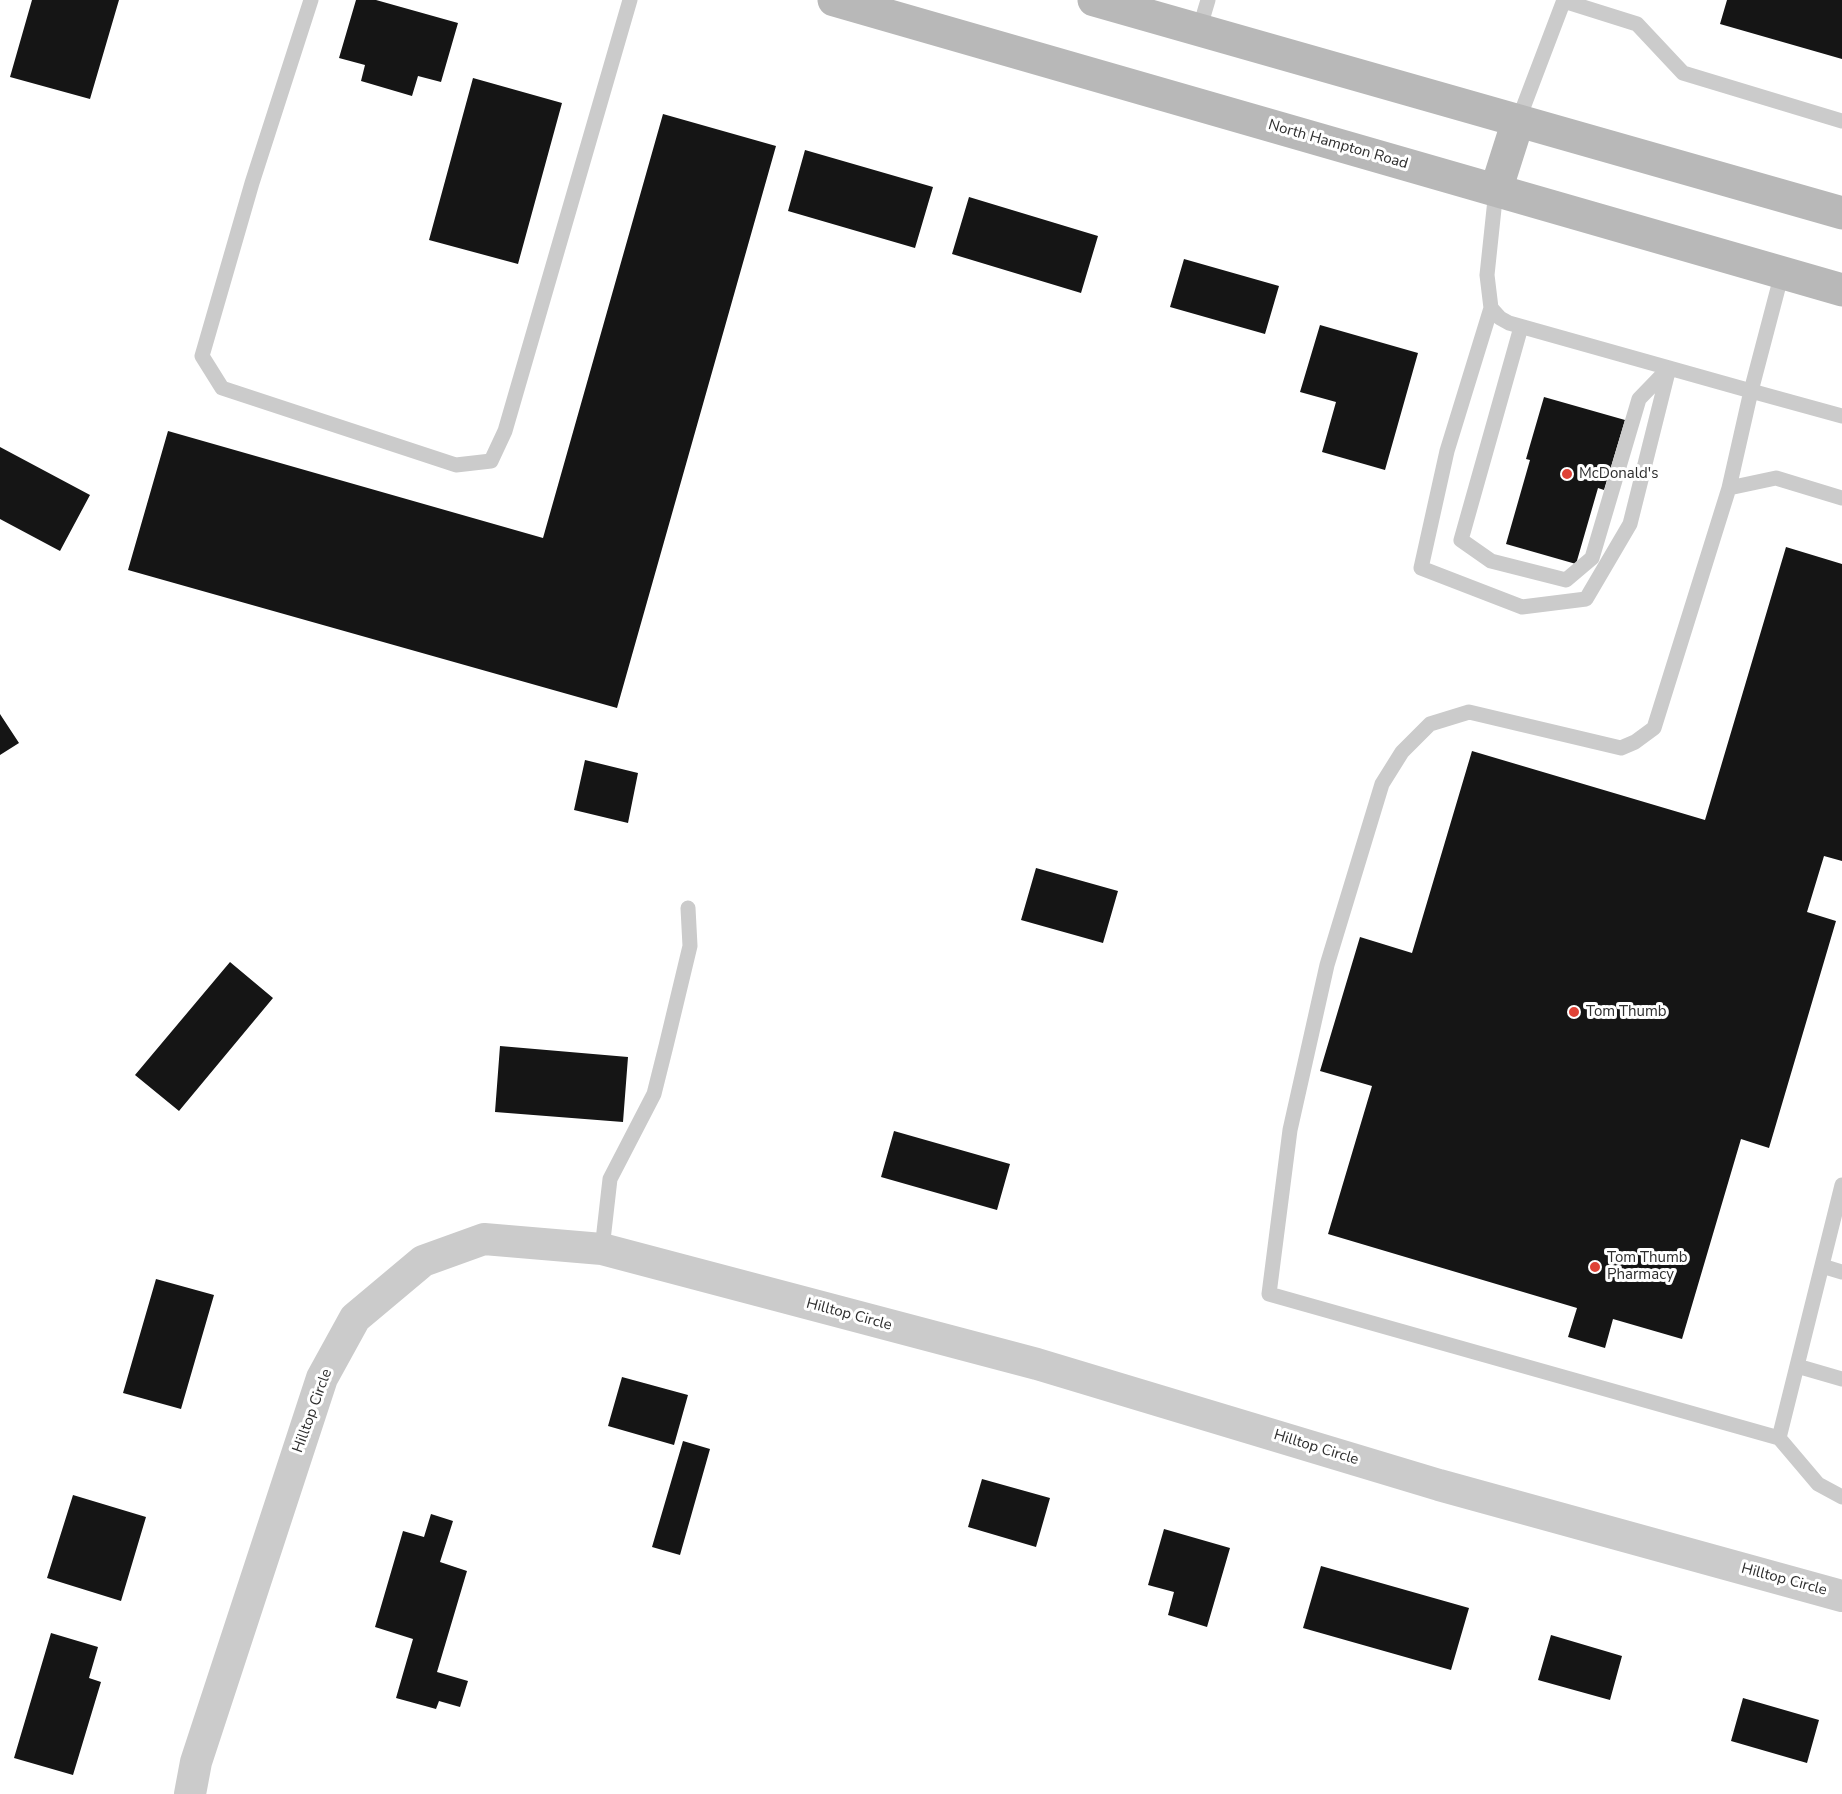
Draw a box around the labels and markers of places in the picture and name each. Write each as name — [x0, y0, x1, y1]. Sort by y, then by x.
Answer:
place label: McDonald's — [1579, 465, 1658, 483]
marker: McDonald's — [1560, 467, 1574, 481]
place label: Tom Thumb — [1586, 1003, 1666, 1021]
marker: Tom Thumb — [1567, 1005, 1581, 1019]
place label: Tom Thumb Pharmacy — [1607, 1249, 1687, 1284]
marker: Tom Thumb Pharmacy — [1588, 1260, 1602, 1274]

